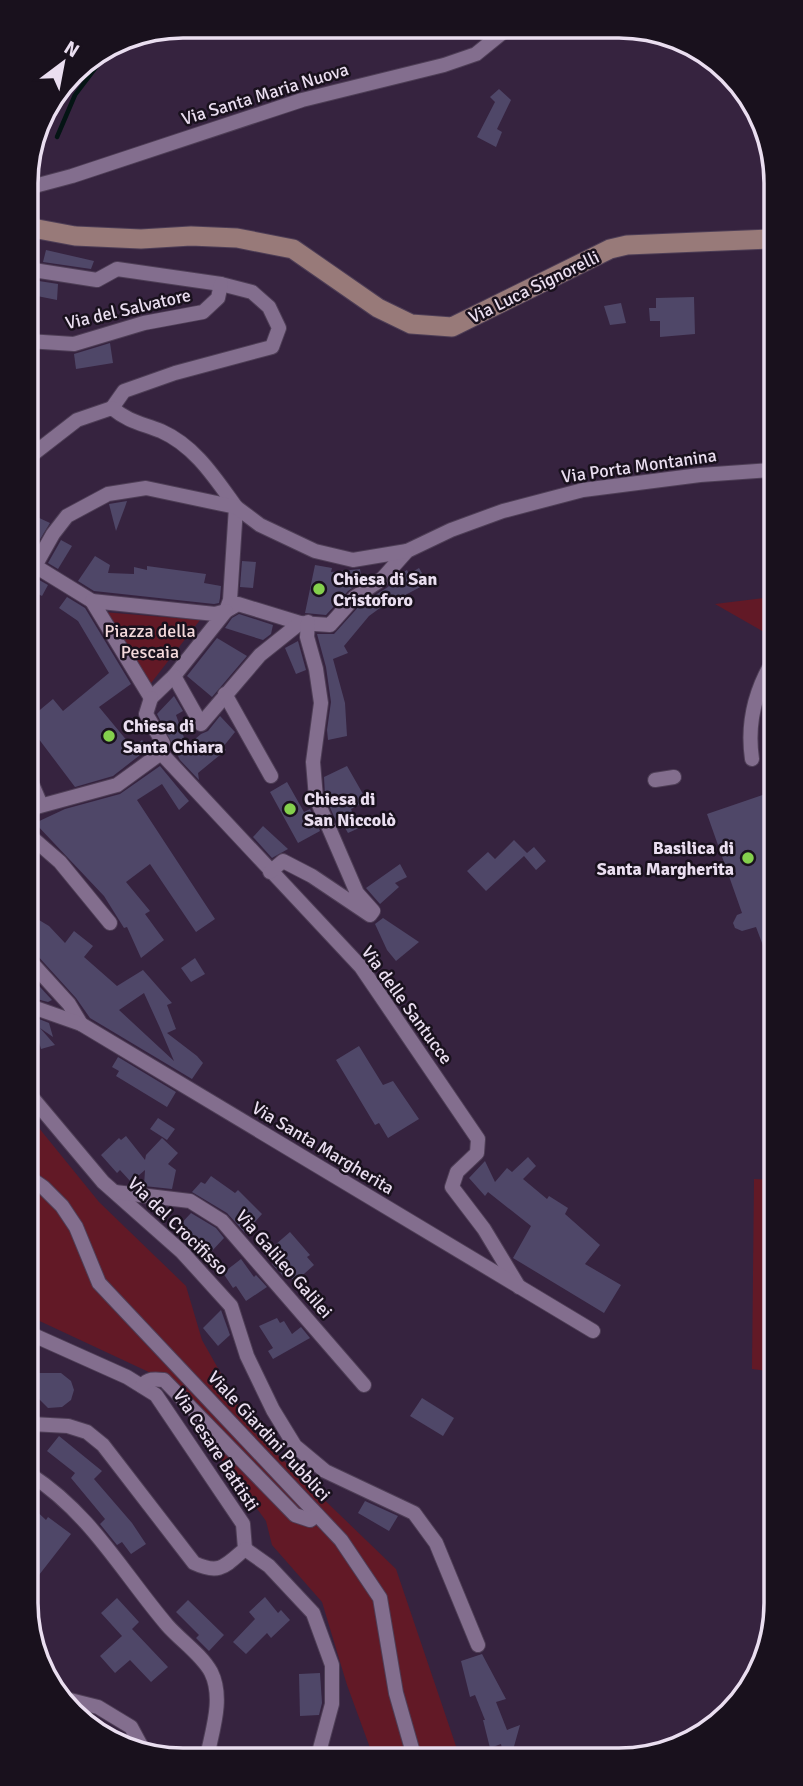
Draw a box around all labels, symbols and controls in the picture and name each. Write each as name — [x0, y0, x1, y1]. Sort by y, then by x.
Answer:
north arrow — [28, 28, 98, 98]
text: N — [60, 36, 83, 63]
street label: Via Santa Maria Nuova — [179, 58, 351, 130]
street label: Via Luca Signorelli — [465, 246, 603, 328]
street label: Via del Salvatore — [63, 284, 193, 334]
street label: Via Porta Montanina — [560, 444, 718, 488]
place label: Chiesa di San Cristoforo — [333, 568, 437, 611]
marker: Chiesa di San Cristoforo — [311, 581, 327, 597]
park label: Piazza della Pescaia — [104, 620, 196, 663]
place label: Chiesa di Santa Chiara — [123, 715, 224, 758]
marker: Chiesa di Santa Chiara — [101, 728, 117, 744]
place label: Chiesa di San Niccolò — [304, 788, 396, 831]
marker: Chiesa di San Niccolò — [282, 801, 298, 817]
place label: Basilica di Santa Margherita — [597, 837, 734, 880]
marker: Basilica di Santa Margherita — [740, 850, 756, 866]
street label: Via delle Santucce — [357, 942, 457, 1068]
street label: Via Santa Margherita — [248, 1097, 398, 1199]
street label: Via del Crocifisso — [123, 1172, 233, 1280]
street label: Via Galileo Galilei — [231, 1205, 337, 1323]
street label: Viale Giardini Pubblici — [203, 1366, 335, 1506]
street label: Via Cesare Battisti — [168, 1385, 264, 1515]

